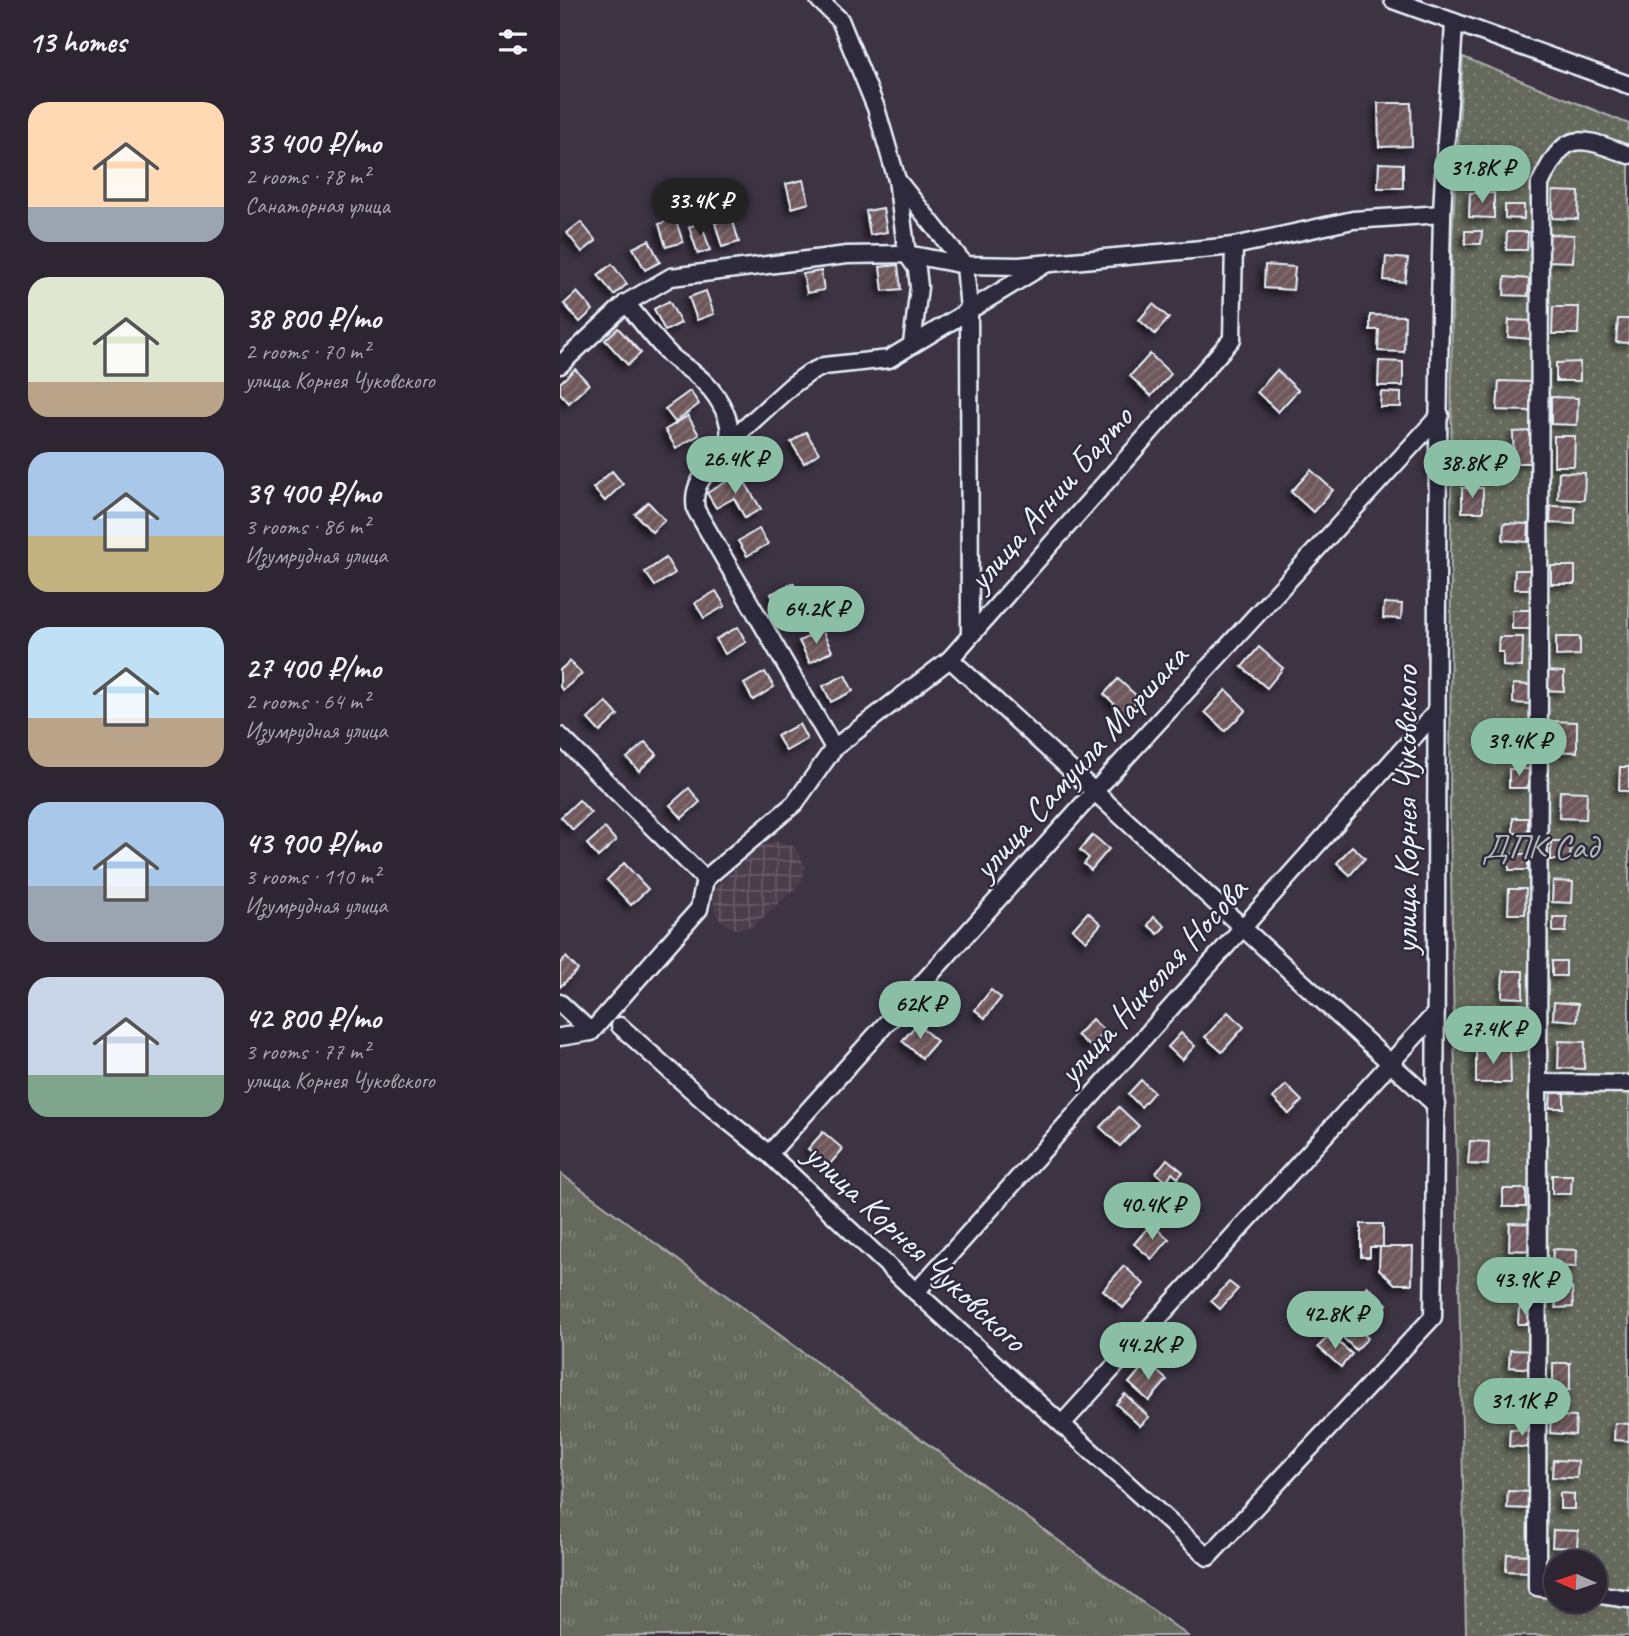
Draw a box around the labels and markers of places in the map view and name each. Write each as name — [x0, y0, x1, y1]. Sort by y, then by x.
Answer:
pin: 31.8K ₽ — [1417, 146, 1547, 205]
pin: 33.4K ₽ — [635, 178, 765, 238]
pin: 26.4K ₽ — [670, 436, 800, 496]
pin: 38.8K ₽ — [1407, 440, 1537, 500]
pin: 64.2K ₽ — [751, 586, 881, 646]
pin: 39.4K ₽ — [1454, 718, 1584, 778]
pin: 62K ₽ — [871, 982, 969, 1041]
pin: 27.4K ₽ — [1428, 1006, 1558, 1066]
pin: 40.4K ₽ — [1087, 1182, 1217, 1242]
pin: 43.9K ₽ — [1460, 1258, 1590, 1317]
pin: 42.8K ₽ — [1270, 1292, 1400, 1351]
pin: 44.2K ₽ — [1083, 1322, 1213, 1382]
pin: 31.1K ₽ — [1457, 1378, 1587, 1438]

